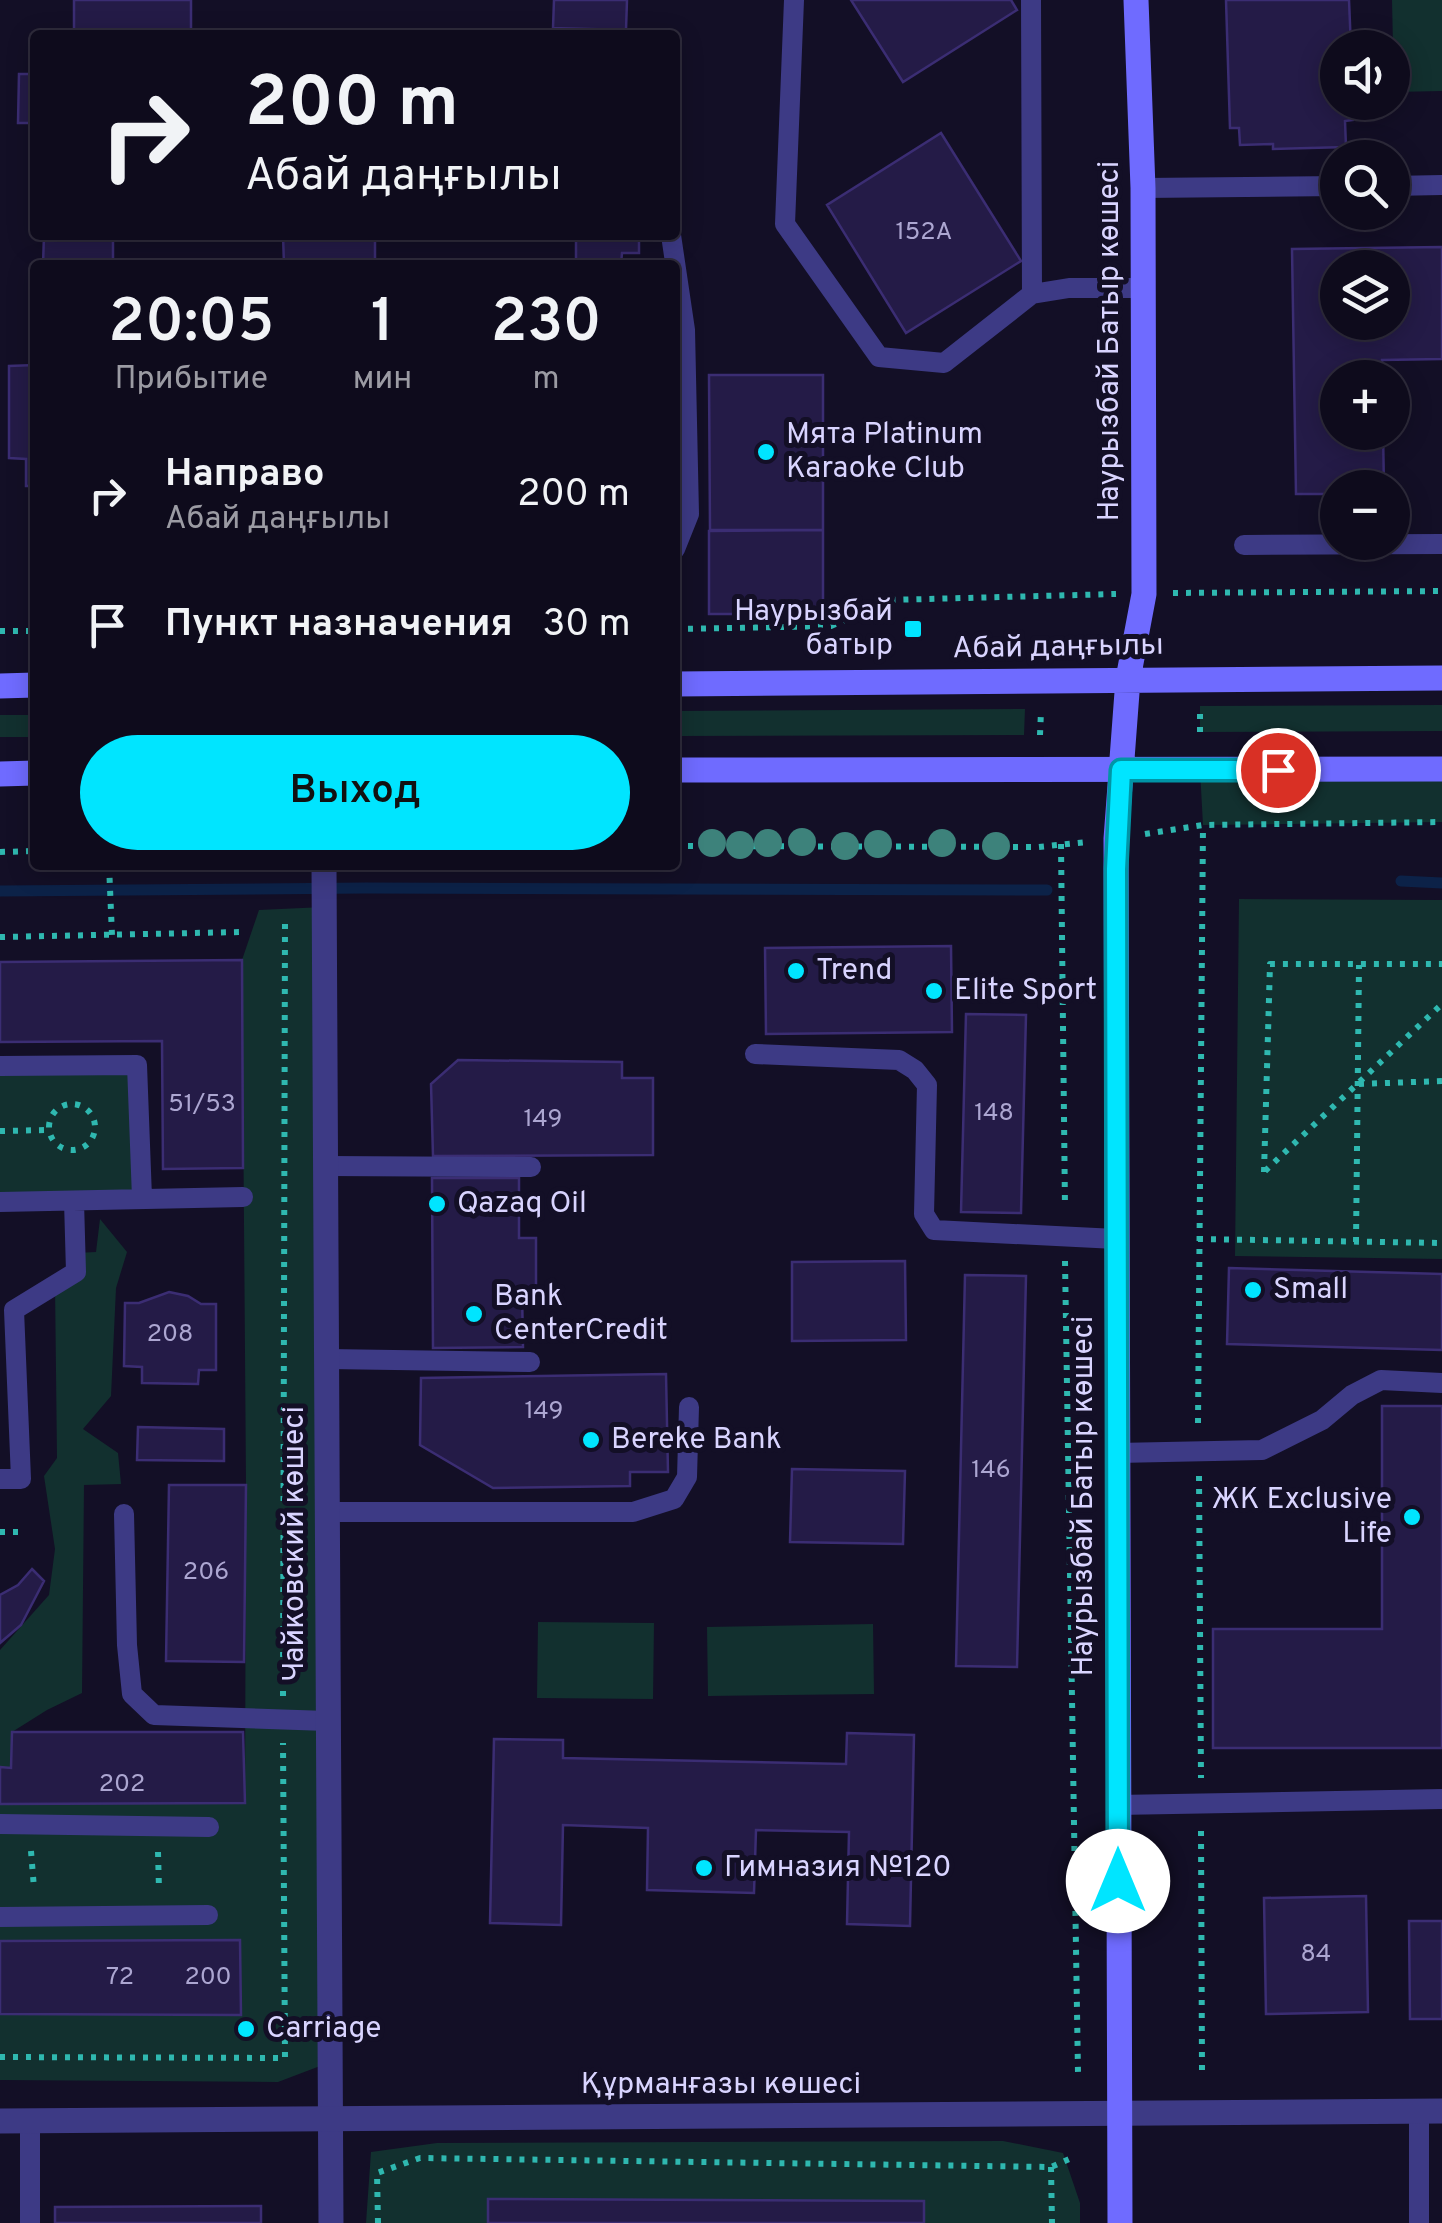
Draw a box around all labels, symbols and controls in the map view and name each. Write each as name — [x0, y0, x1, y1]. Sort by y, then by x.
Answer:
map controls — [1320, 30, 1410, 560]
button: sound — [1320, 30, 1410, 120]
text: 200 m — [245, 62, 459, 151]
icon: right — [80, 70, 210, 200]
button: search — [1320, 140, 1410, 230]
text: Абай даңғылы — [245, 149, 562, 206]
street label: Наурызбай Батыр көшесі — [1092, 161, 1129, 521]
house number: 152А — [895, 217, 953, 249]
button: layers — [1320, 250, 1410, 340]
text: 20:05 — [108, 287, 274, 363]
text: 1 — [371, 287, 394, 363]
text: 230 — [491, 287, 602, 363]
text: Прибытие — [115, 360, 268, 400]
text: мин — [353, 360, 412, 400]
text: m — [533, 360, 560, 400]
button: + — [1320, 360, 1410, 450]
place label: Мята Platinum Karaoke Club — [786, 417, 983, 488]
marker: Мята Platinum Karaoke Club — [755, 441, 777, 463]
text: Направо — [165, 451, 325, 500]
icon: right — [80, 468, 135, 523]
button: − — [1320, 470, 1410, 560]
text: 200 m — [517, 471, 630, 520]
text: Абай даңғылы — [165, 500, 390, 540]
place label: Наурызбай батыр — [734, 594, 893, 665]
icon: arrive — [80, 598, 135, 653]
text: Пункт назначения — [165, 601, 513, 650]
text: 30 m — [543, 601, 631, 650]
marker: Наурызбай батыр — [902, 618, 924, 640]
street label: Абай даңғылы — [952, 628, 1164, 668]
pin — [1236, 728, 1321, 813]
button: Выход — [80, 735, 630, 850]
icon: arrive — [1251, 743, 1306, 798]
place label: Trend — [816, 953, 892, 990]
marker: Trend — [785, 960, 807, 982]
place label: Elite Sport — [954, 973, 1097, 1010]
marker: Elite Sport — [923, 980, 945, 1002]
house number: 51/53 — [168, 1089, 236, 1121]
house number: 148 — [974, 1098, 1014, 1130]
house number: 149 — [524, 1104, 562, 1136]
place label: Qazaq Oil — [457, 1186, 587, 1223]
marker: Qazaq Oil — [426, 1193, 448, 1215]
place label: Small — [1273, 1272, 1348, 1309]
place label: Bank CenterCredit — [494, 1279, 668, 1350]
marker: Small — [1242, 1279, 1264, 1301]
marker: Bank CenterCredit — [463, 1303, 485, 1325]
street label: Наурызбай Батыр көшесі — [1066, 1316, 1103, 1676]
house number: 208 — [147, 1319, 193, 1351]
house number: 149 — [525, 1396, 563, 1428]
street label: Чайковский көшесі — [277, 1406, 314, 1682]
place label: Bereke Bank — [611, 1422, 782, 1459]
marker: Bereke Bank — [580, 1429, 602, 1451]
house number: 146 — [971, 1455, 1011, 1487]
place label: ЖК Exclusive Life — [1211, 1482, 1392, 1553]
marker: ЖК Exclusive Life — [1401, 1506, 1423, 1528]
house number: 206 — [183, 1557, 229, 1589]
house number: 202 — [99, 1769, 145, 1801]
position arrow — [1066, 1829, 1170, 1933]
place label: Гимназия №120 — [724, 1850, 952, 1887]
marker: Гимназия №120 — [693, 1857, 715, 1879]
house number: 84 — [1301, 1939, 1331, 1971]
house number: 72 — [106, 1962, 134, 1994]
house number: 200 — [184, 1962, 232, 1994]
place label: Carriage — [266, 2011, 381, 2048]
marker: Carriage — [235, 2018, 257, 2040]
street label: Құрманғазы көшесі — [581, 2067, 861, 2104]

